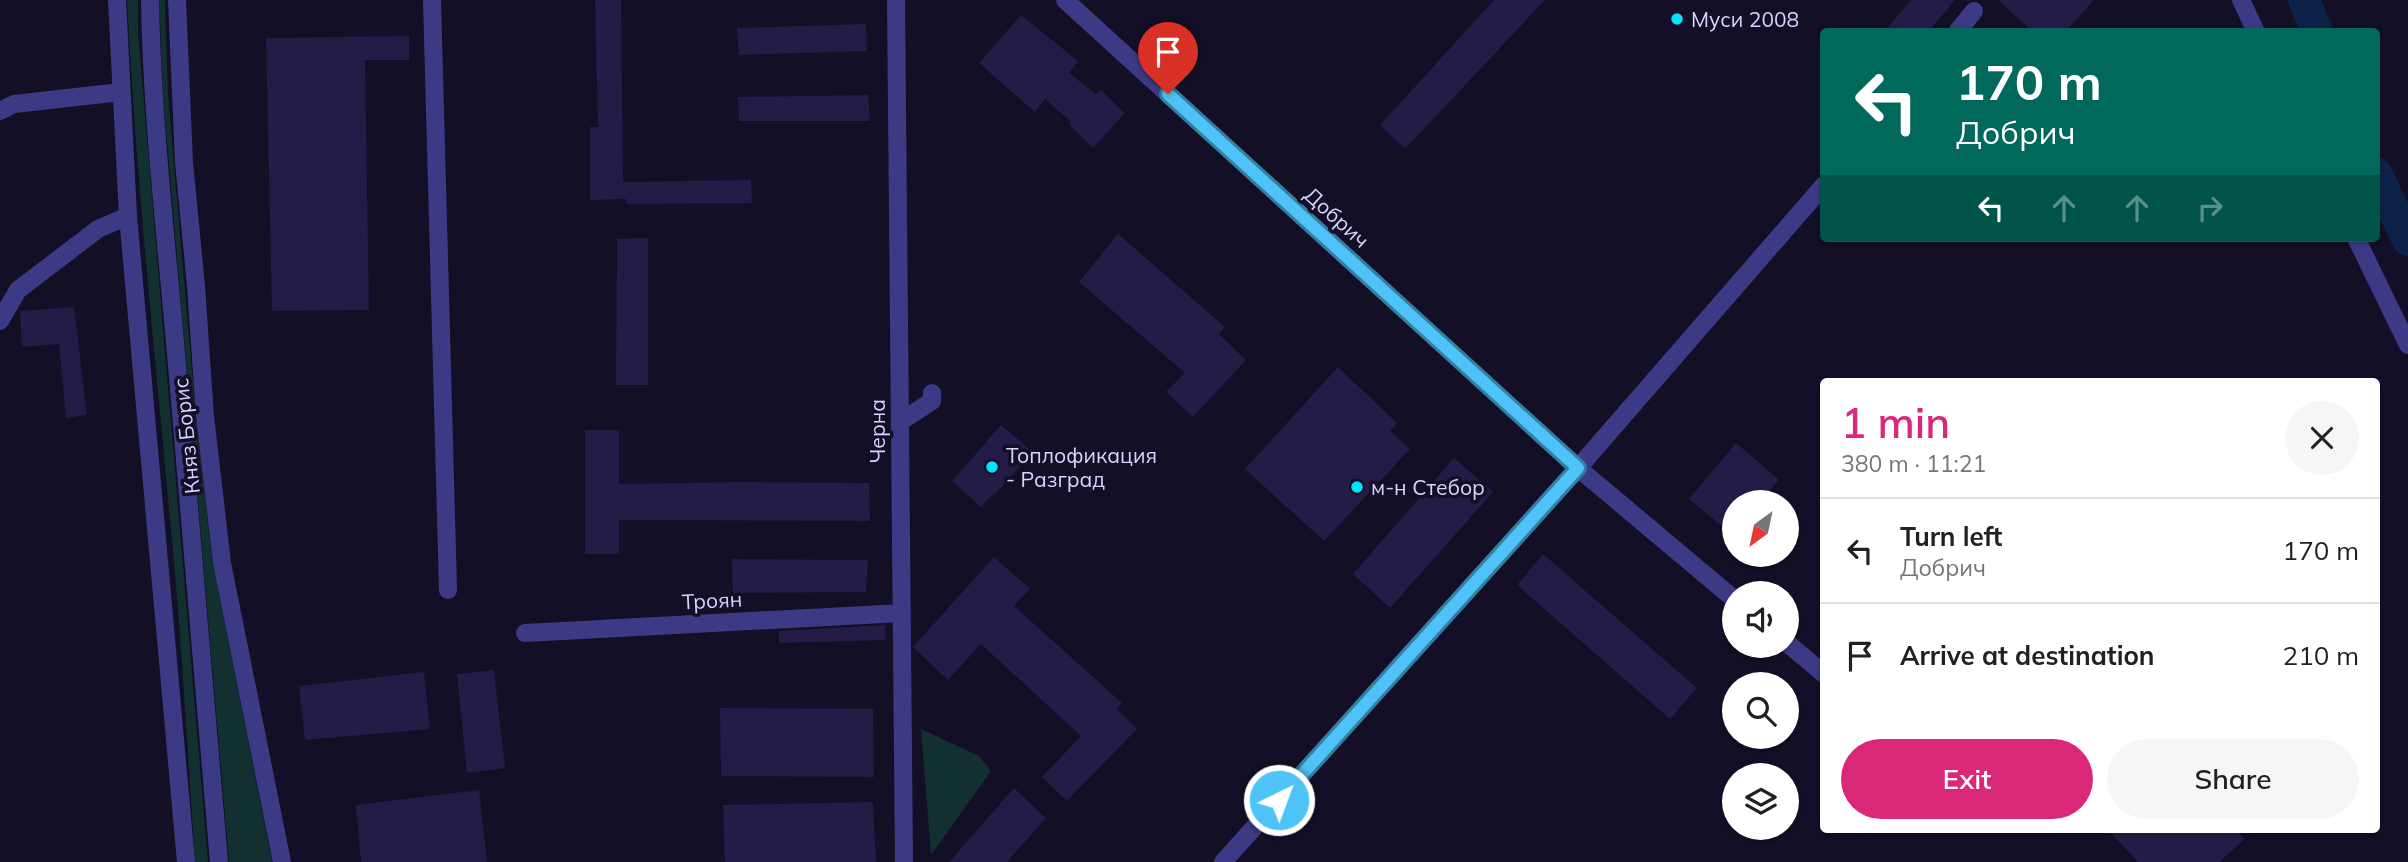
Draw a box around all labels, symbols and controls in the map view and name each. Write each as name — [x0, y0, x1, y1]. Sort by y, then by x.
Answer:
place label: Муси 2008 — [1691, 6, 1799, 32]
marker: Муси 2008 — [1669, 11, 1685, 27]
pin — [1138, 22, 1198, 94]
icon: arrive — [1149, 33, 1187, 71]
text: 170 m — [1956, 51, 2102, 112]
icon: left — [1841, 56, 1932, 147]
text: Добрич — [1956, 112, 2075, 152]
street label: Добрич — [1299, 181, 1375, 253]
icon: left — [1972, 189, 2010, 227]
icon: ahead — [2045, 189, 2083, 227]
icon: ahead — [2118, 189, 2156, 227]
icon: right — [2191, 189, 2229, 227]
street label: Княз Борис — [167, 377, 205, 495]
text: 1 min — [1841, 396, 1950, 449]
street label: Черна — [864, 399, 890, 463]
button: close — [2285, 401, 2359, 475]
place label: Топлофикация - Разград — [1006, 442, 1157, 492]
text: 380 m · 11:21 — [1841, 449, 1986, 478]
marker: Топлофикация - Разград — [984, 459, 1000, 475]
place label: м-н Стебор — [1371, 474, 1485, 500]
marker: м-н Стебор — [1349, 479, 1365, 495]
north arrow — [1722, 490, 1799, 567]
map controls — [1722, 490, 1799, 840]
text: Turn left — [1900, 520, 2002, 553]
icon: left — [1841, 532, 1879, 570]
text: 170 m — [2283, 534, 2359, 567]
text: Добрич — [1900, 553, 1986, 582]
button: sound — [1722, 581, 1799, 658]
street label: Троян — [681, 585, 743, 615]
icon: arrive — [1841, 637, 1879, 675]
text: Arrive at destination — [1900, 639, 2155, 672]
text: 210 m — [2283, 639, 2359, 672]
button: search — [1722, 672, 1799, 749]
button: Exit — [1841, 739, 2093, 819]
button: Share — [2107, 739, 2359, 819]
position arrow — [1242, 763, 1316, 837]
button: layers — [1722, 763, 1799, 840]

